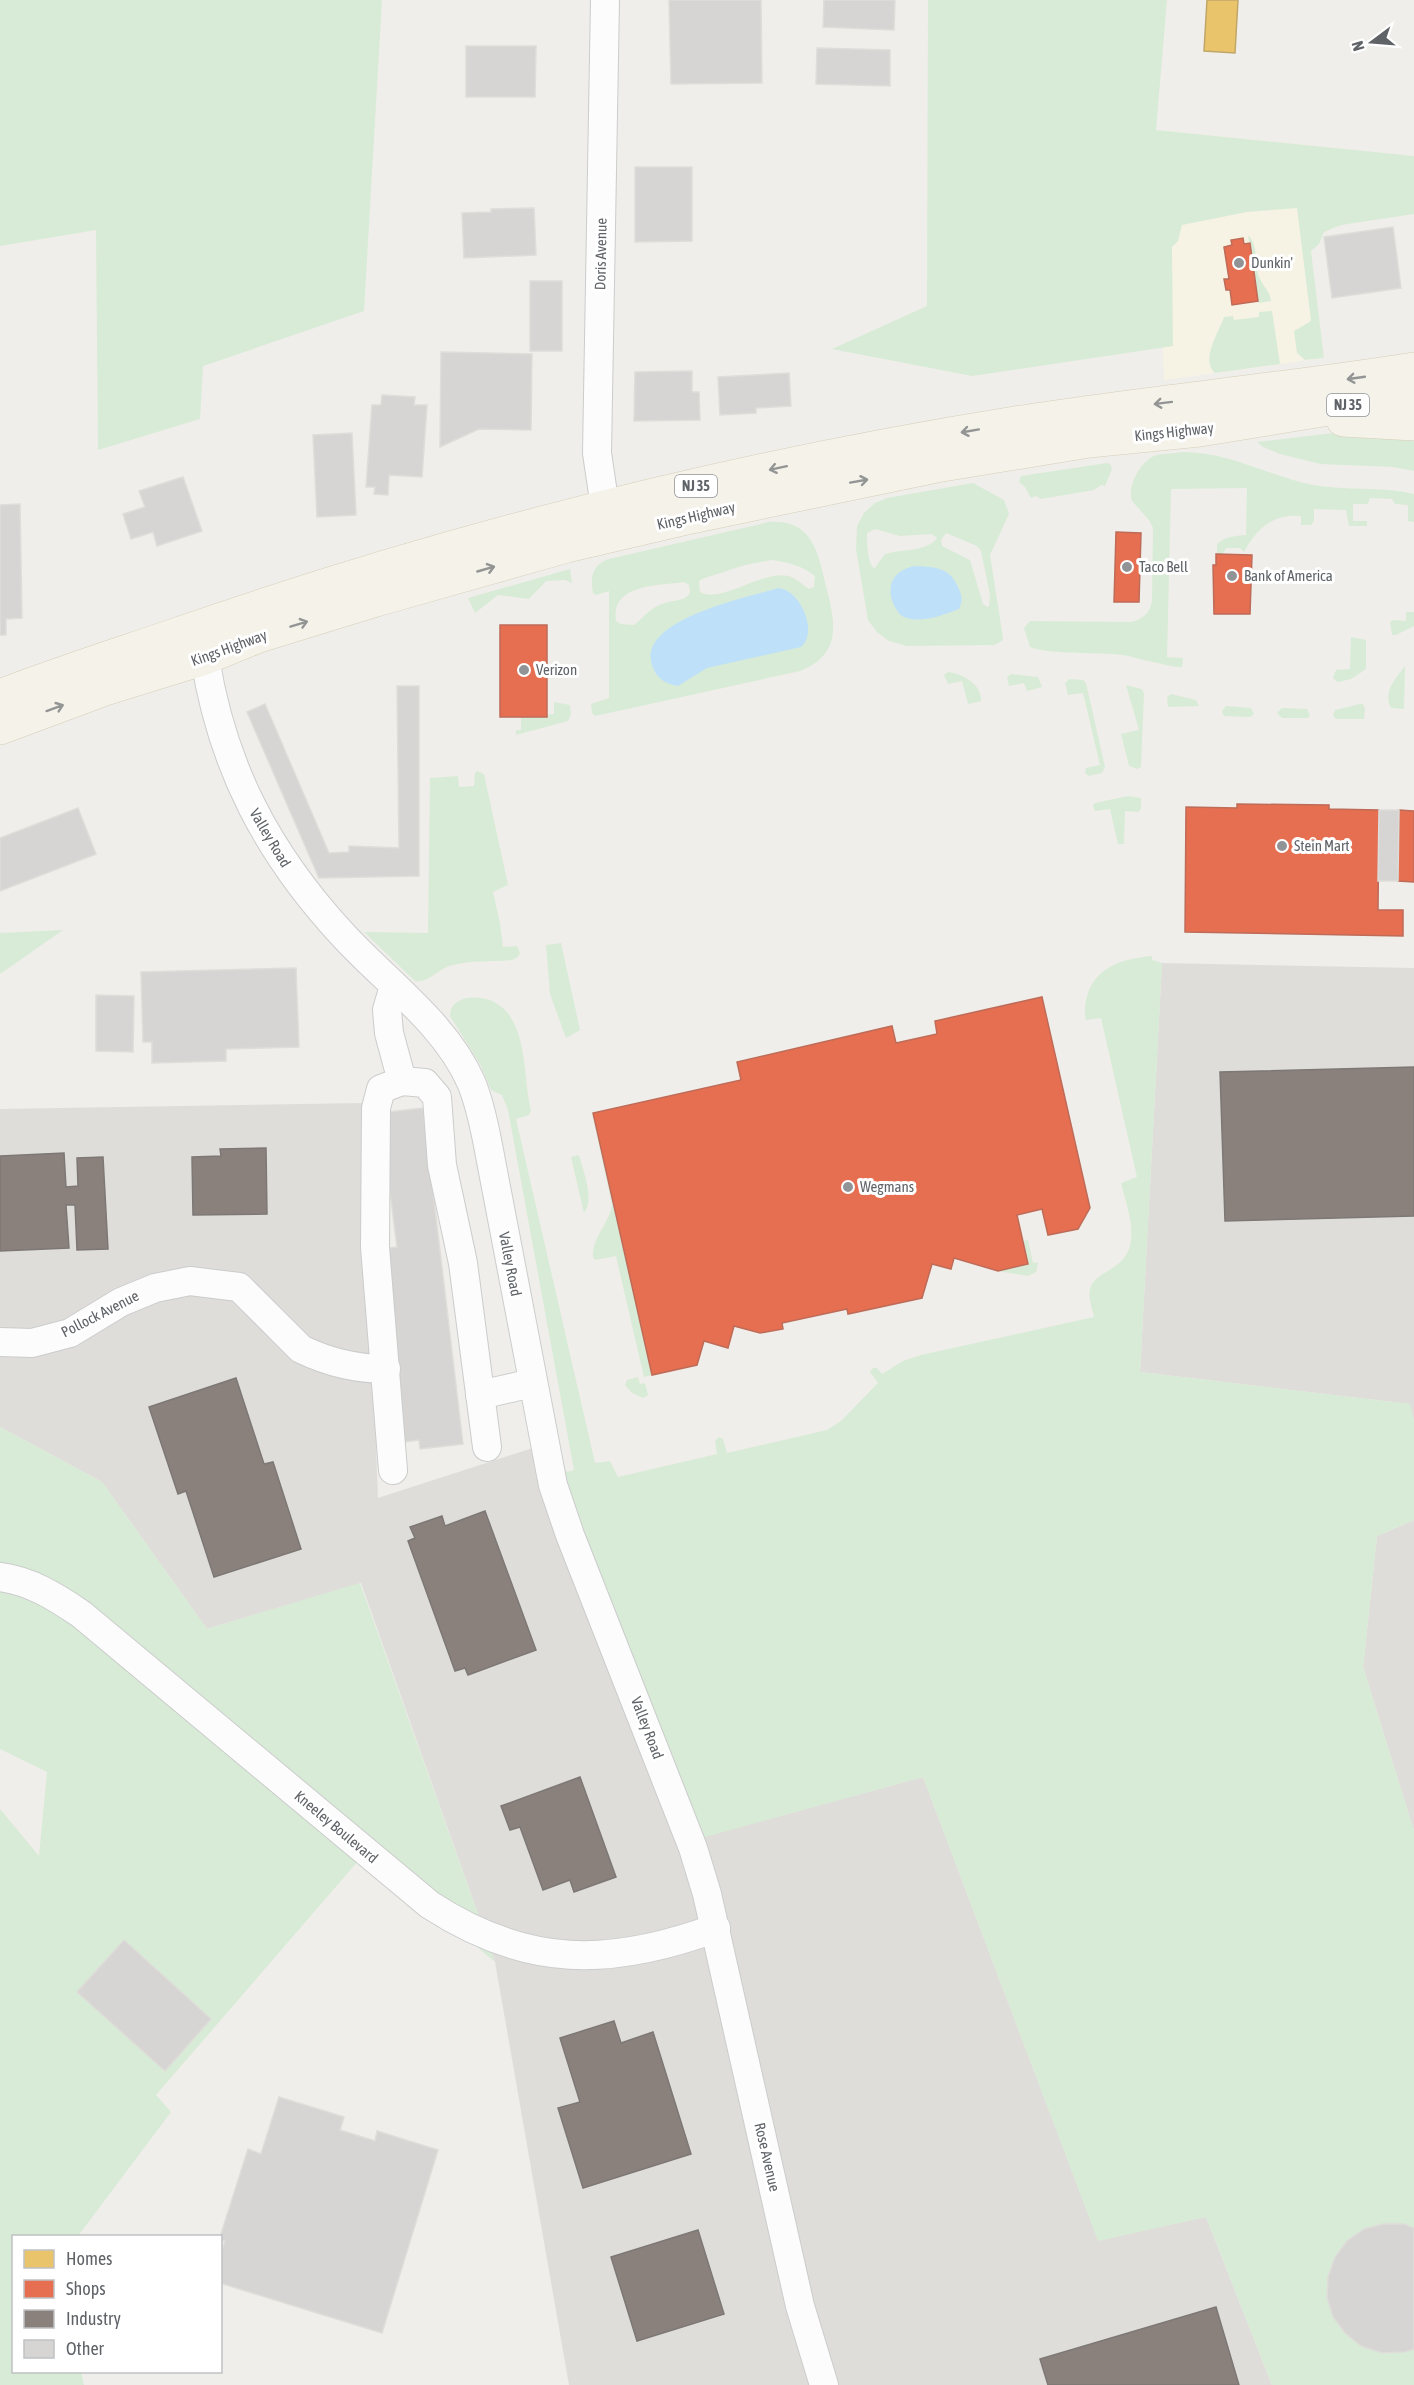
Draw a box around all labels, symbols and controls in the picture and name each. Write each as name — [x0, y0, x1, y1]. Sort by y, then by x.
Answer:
north arrow — [1342, 12, 1402, 72]
text: N — [1348, 39, 1368, 53]
street label: Doris Avenue — [591, 218, 610, 290]
place label: Dunkin' — [1251, 254, 1293, 271]
marker: Dunkin' — [1232, 256, 1246, 270]
one-way arrow — [1347, 373, 1367, 384]
road number: NJ 35 — [1327, 394, 1369, 416]
one-way arrow — [1153, 398, 1173, 409]
street label: Kings Highway — [1133, 419, 1214, 444]
one-way arrow — [960, 426, 980, 437]
one-way arrow — [769, 462, 788, 474]
road number: NJ 35 — [675, 475, 717, 497]
one-way arrow — [849, 475, 869, 486]
street label: Kings Highway — [655, 498, 737, 533]
place label: Taco Bell — [1139, 558, 1188, 575]
marker: Taco Bell — [1120, 560, 1134, 574]
one-way arrow — [476, 563, 495, 574]
place label: Bank of America — [1244, 567, 1333, 584]
marker: Bank of America — [1225, 569, 1239, 583]
one-way arrow — [289, 618, 308, 629]
street label: Kings Highway — [188, 626, 269, 669]
place label: Verizon — [536, 661, 577, 678]
marker: Verizon — [517, 663, 531, 677]
one-way arrow — [45, 701, 64, 712]
street label: Valley Road — [246, 805, 295, 870]
place label: Stein Mart — [1294, 837, 1350, 854]
marker: Stein Mart — [1275, 839, 1289, 853]
place label: Wegmans — [860, 1178, 914, 1195]
marker: Wegmans — [841, 1180, 855, 1194]
street label: Valley Road — [496, 1230, 525, 1298]
street label: Pollock Avenue — [58, 1287, 142, 1340]
street label: Valley Road — [628, 1694, 667, 1761]
street label: Kneeley Boulevard — [291, 1787, 381, 1866]
street label: Rose Avenue — [751, 2121, 784, 2193]
legend — [12, 2235, 222, 2373]
text: Homes — [66, 2248, 112, 2269]
text: Shops — [66, 2278, 106, 2299]
text: Industry — [66, 2308, 121, 2329]
text: Other — [66, 2338, 105, 2359]

